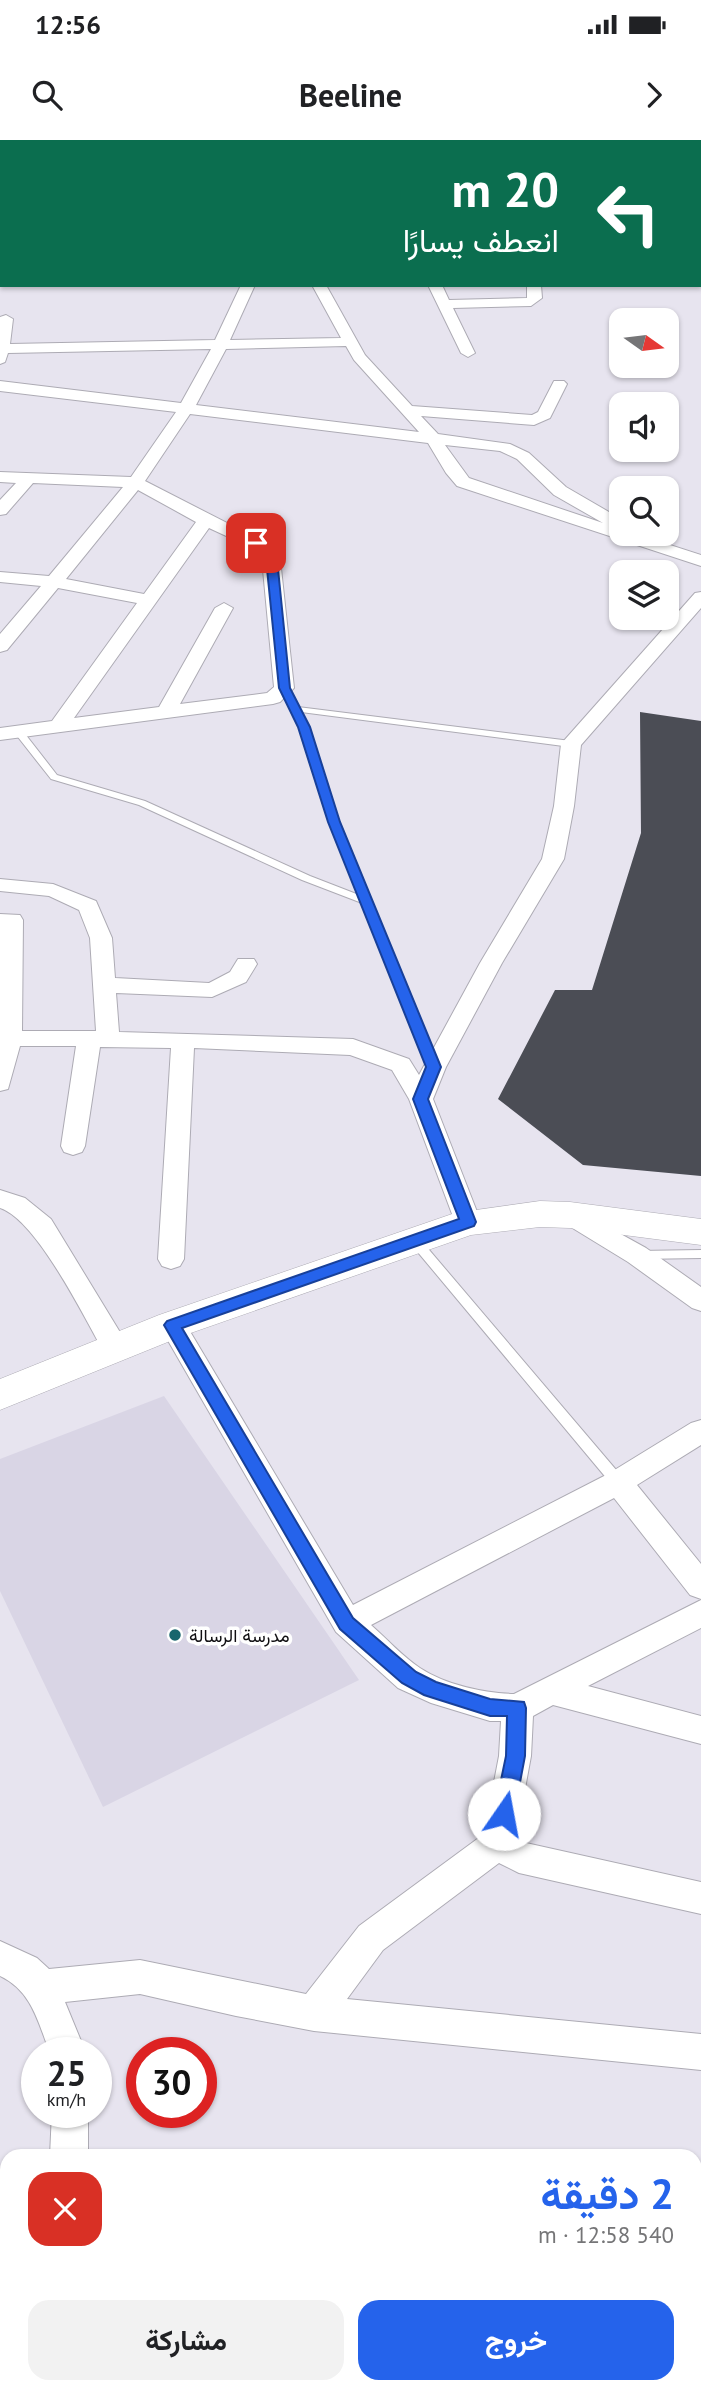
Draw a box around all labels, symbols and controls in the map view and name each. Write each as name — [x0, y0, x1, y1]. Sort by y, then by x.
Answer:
text: 12:56 — [35, 8, 101, 41]
text: Beeline — [299, 74, 402, 116]
icon: search — [28, 76, 66, 114]
icon: forward — [635, 76, 673, 114]
text: 20 m — [452, 157, 559, 221]
icon: left — [583, 168, 674, 259]
text: انعطف يسارًا — [403, 219, 559, 261]
north arrow — [609, 308, 679, 378]
map controls — [609, 308, 679, 630]
button: sound — [609, 392, 679, 462]
button: search — [609, 476, 679, 546]
pin — [226, 513, 286, 573]
icon: arrive — [237, 524, 275, 562]
button: layers — [609, 560, 679, 630]
place label: مدرسة الرسالة — [189, 1624, 290, 1647]
marker: مدرسة الرسالة — [167, 1627, 183, 1643]
position arrow — [467, 1777, 541, 1851]
speed limit sign: 30 — [126, 2037, 217, 2128]
text: 25 — [47, 2050, 86, 2096]
text: km/h — [47, 2088, 86, 2111]
text: 2 دقيقة — [541, 2166, 674, 2221]
button: close — [28, 2172, 102, 2246]
text: 540 m · 12:58 — [538, 2220, 674, 2249]
button: مشاركة — [28, 2300, 344, 2380]
button: خروج — [358, 2300, 674, 2380]

